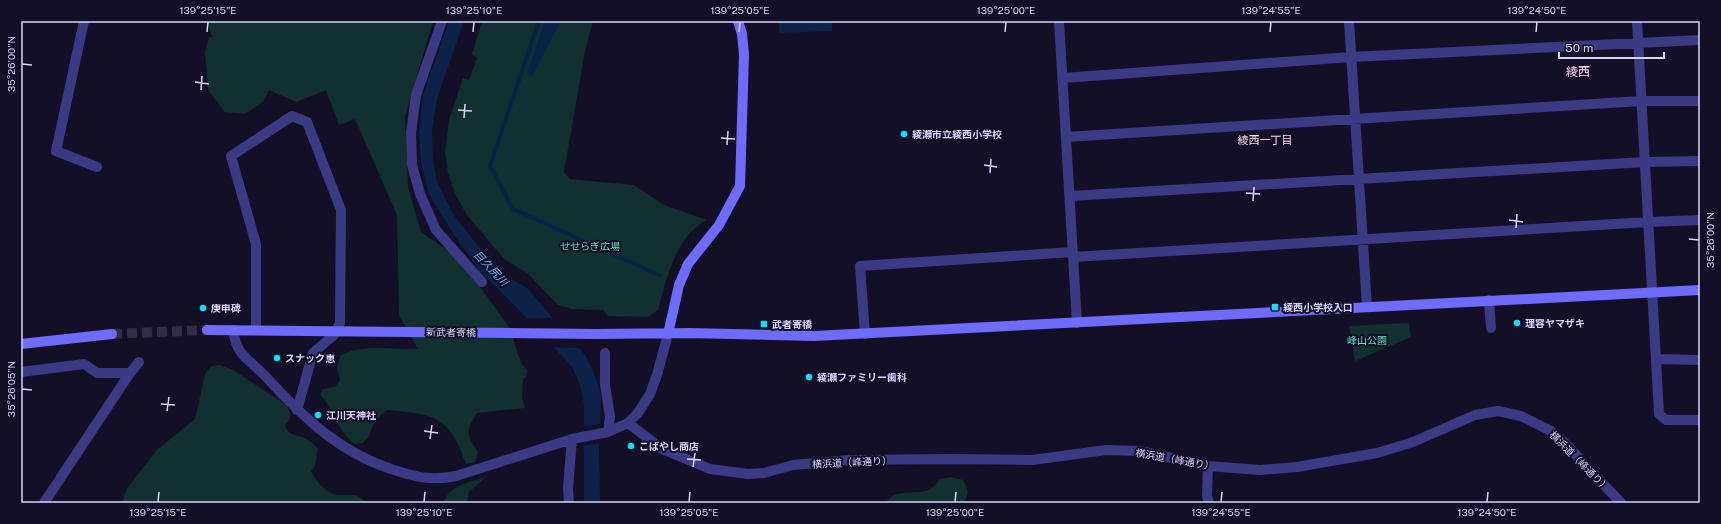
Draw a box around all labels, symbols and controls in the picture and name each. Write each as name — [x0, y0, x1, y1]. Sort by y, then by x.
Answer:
text: 139°25'15"E — [180, 4, 236, 16]
text: 139°25'10"E — [446, 4, 502, 16]
text: 139°25'05"E — [710, 4, 770, 16]
text: 139°25'00"E — [977, 4, 1035, 16]
text: 139°24'55"E — [1241, 4, 1301, 16]
text: 139°24'50"E — [1508, 4, 1566, 16]
scale bar — [1559, 34, 1664, 60]
text: 35°26'00"N — [5, 36, 17, 92]
text: 50 m — [1565, 41, 1593, 55]
district label: 綾西 — [1566, 65, 1590, 79]
place label: 綾瀬市立綾西小学校 — [912, 128, 1002, 140]
marker: 綾瀬市立綾西小学校 — [899, 129, 909, 139]
district label: 綾西一丁目 — [1238, 134, 1293, 146]
text: 35°26'00"N — [1704, 212, 1716, 268]
park label: せせらぎ広場 — [560, 240, 620, 252]
water label: 目久尻川 — [471, 248, 511, 289]
place label: 綾西小学校入口 — [1283, 301, 1353, 313]
place label: 庚申碑 — [210, 302, 241, 314]
marker: 綾西小学校入口 — [1270, 302, 1280, 312]
marker: 庚申碑 — [198, 303, 208, 313]
place label: 理容ヤマザキ — [1525, 317, 1585, 329]
place label: 武者寄橋 — [772, 318, 812, 330]
marker: 理容ヤマザキ — [1512, 318, 1522, 328]
marker: 武者寄橋 — [759, 319, 769, 329]
street label: 新武者寄橋 — [426, 326, 476, 338]
park label: 峰山公園 — [1347, 334, 1387, 346]
place label: スナック恵 — [285, 352, 336, 364]
marker: スナック恵 — [272, 353, 282, 363]
text: 35°26'05"N — [5, 361, 17, 417]
place label: 綾瀬ファミリー歯科 — [817, 371, 907, 383]
marker: 綾瀬ファミリー歯科 — [804, 372, 814, 382]
place label: 江川天神社 — [326, 409, 377, 421]
marker: 江川天神社 — [313, 410, 323, 420]
street label: 横浜道（峰通り） — [1547, 428, 1613, 494]
place label: こばやし商店 — [639, 440, 699, 452]
marker: こばやし商店 — [626, 441, 636, 451]
street label: 横浜道（峰通り） — [1135, 446, 1215, 472]
street label: 横浜道（峰通り） — [812, 454, 892, 470]
text: 139°25'15"E — [130, 506, 186, 518]
text: 139°25'10"E — [396, 506, 452, 518]
text: 139°25'05"E — [659, 506, 719, 518]
text: 139°25'00"E — [926, 506, 984, 518]
text: 139°24'55"E — [1191, 506, 1251, 518]
text: 139°24'50"E — [1458, 506, 1516, 518]

